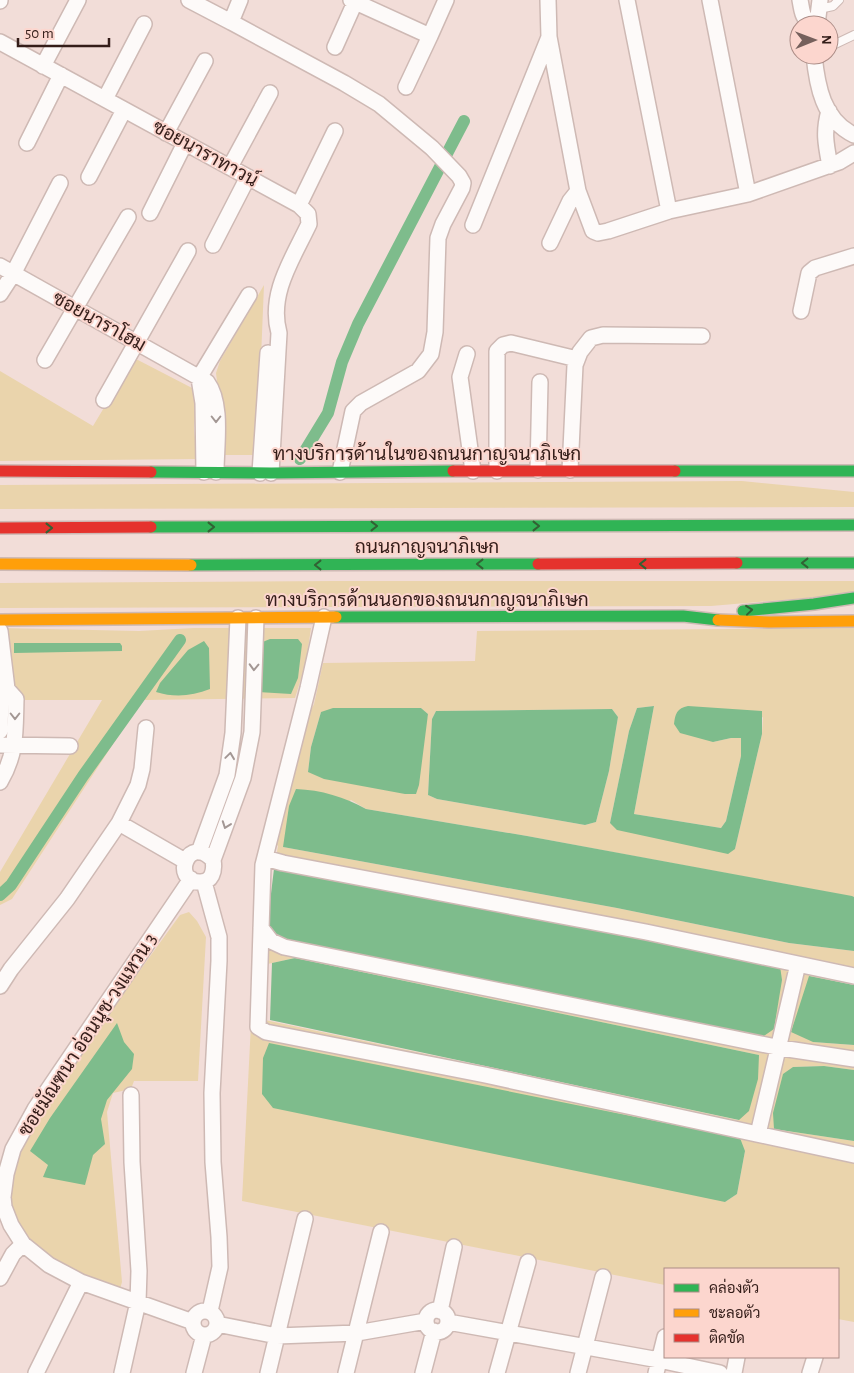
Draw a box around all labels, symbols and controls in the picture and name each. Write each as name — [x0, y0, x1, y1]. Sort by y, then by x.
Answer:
scale bar — [18, 15, 109, 47]
north arrow — [789, 15, 839, 65]
text: 50 m — [25, 26, 54, 41]
text: N — [819, 35, 833, 45]
street label: ซอยนาราทาวน์ — [149, 114, 263, 191]
street label: ซอยนาราโฮม — [49, 285, 151, 355]
one-way arrow — [211, 416, 221, 423]
street label: ทางบริการด้านในของถนนกาญจนาภิเษก — [273, 441, 581, 465]
one-way arrow — [370, 521, 378, 532]
one-way arrow — [532, 521, 540, 531]
one-way arrow — [208, 522, 215, 532]
one-way arrow — [45, 523, 53, 533]
street label: ถนนกาญจนาภิเษก — [355, 536, 499, 558]
one-way arrow — [801, 558, 809, 568]
one-way arrow — [476, 559, 484, 570]
one-way arrow — [639, 559, 646, 569]
one-way arrow — [314, 560, 322, 570]
street label: ทางบริการด้านนอกของถนนกาญจนาภิเษก — [265, 588, 589, 611]
one-way arrow — [745, 605, 753, 616]
one-way arrow — [249, 663, 259, 671]
one-way arrow — [10, 712, 20, 720]
one-way arrow — [224, 751, 235, 759]
one-way arrow — [222, 821, 232, 829]
street label: ซอยมัณฑนา อ่อนนุช-วงแหวน 3 — [13, 929, 162, 1141]
legend — [664, 1268, 839, 1358]
text: คล่องตัว — [709, 1278, 759, 1296]
text: ชะลอตัว — [709, 1304, 760, 1321]
text: ติดขัด — [709, 1329, 745, 1346]

